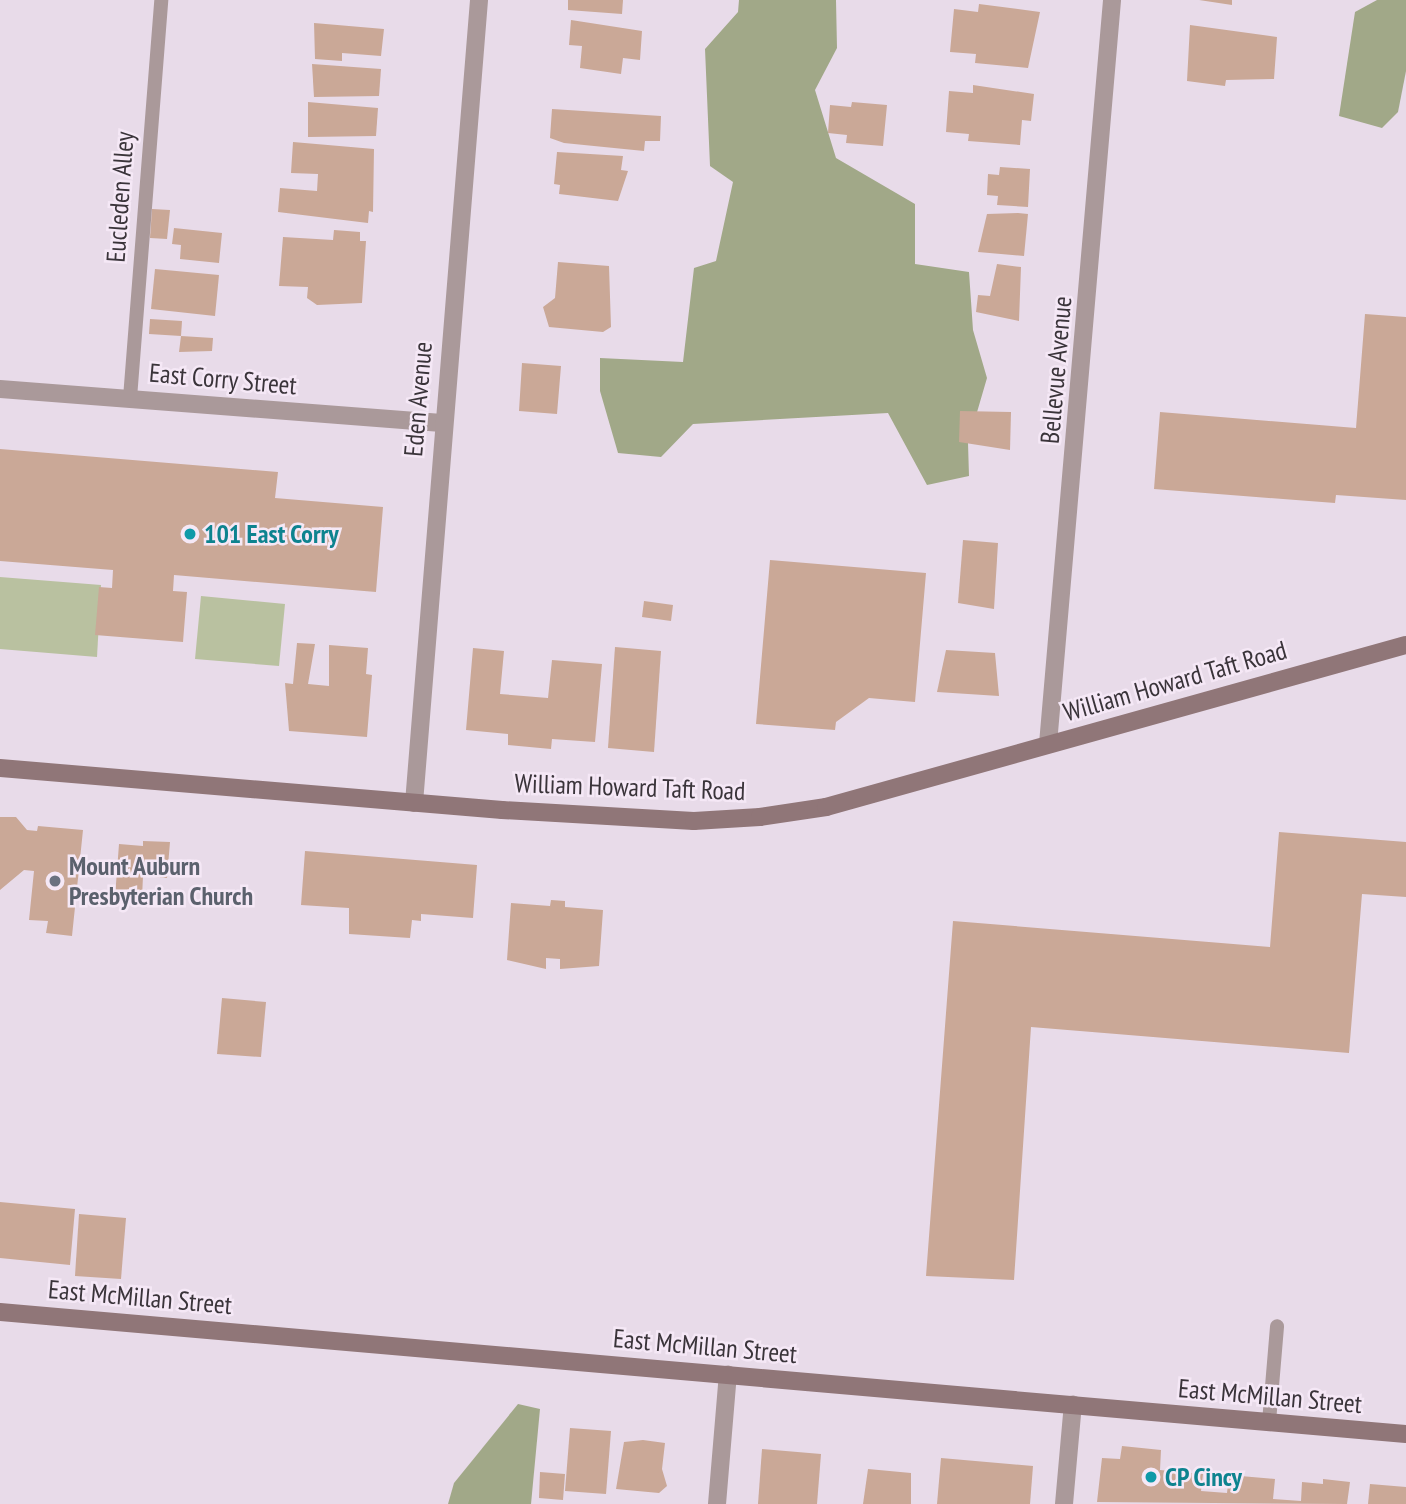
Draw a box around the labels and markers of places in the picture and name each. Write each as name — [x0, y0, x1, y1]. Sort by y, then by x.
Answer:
place label: 101 East Corry — [204, 518, 339, 550]
marker: 101 East Corry — [182, 526, 198, 542]
place label: Mount Auburn Presbyterian Church — [69, 850, 253, 912]
marker: Mount Auburn Presbyterian Church — [47, 873, 63, 889]
place label: CP Cincy — [1165, 1461, 1243, 1493]
marker: CP Cincy — [1143, 1469, 1159, 1485]

